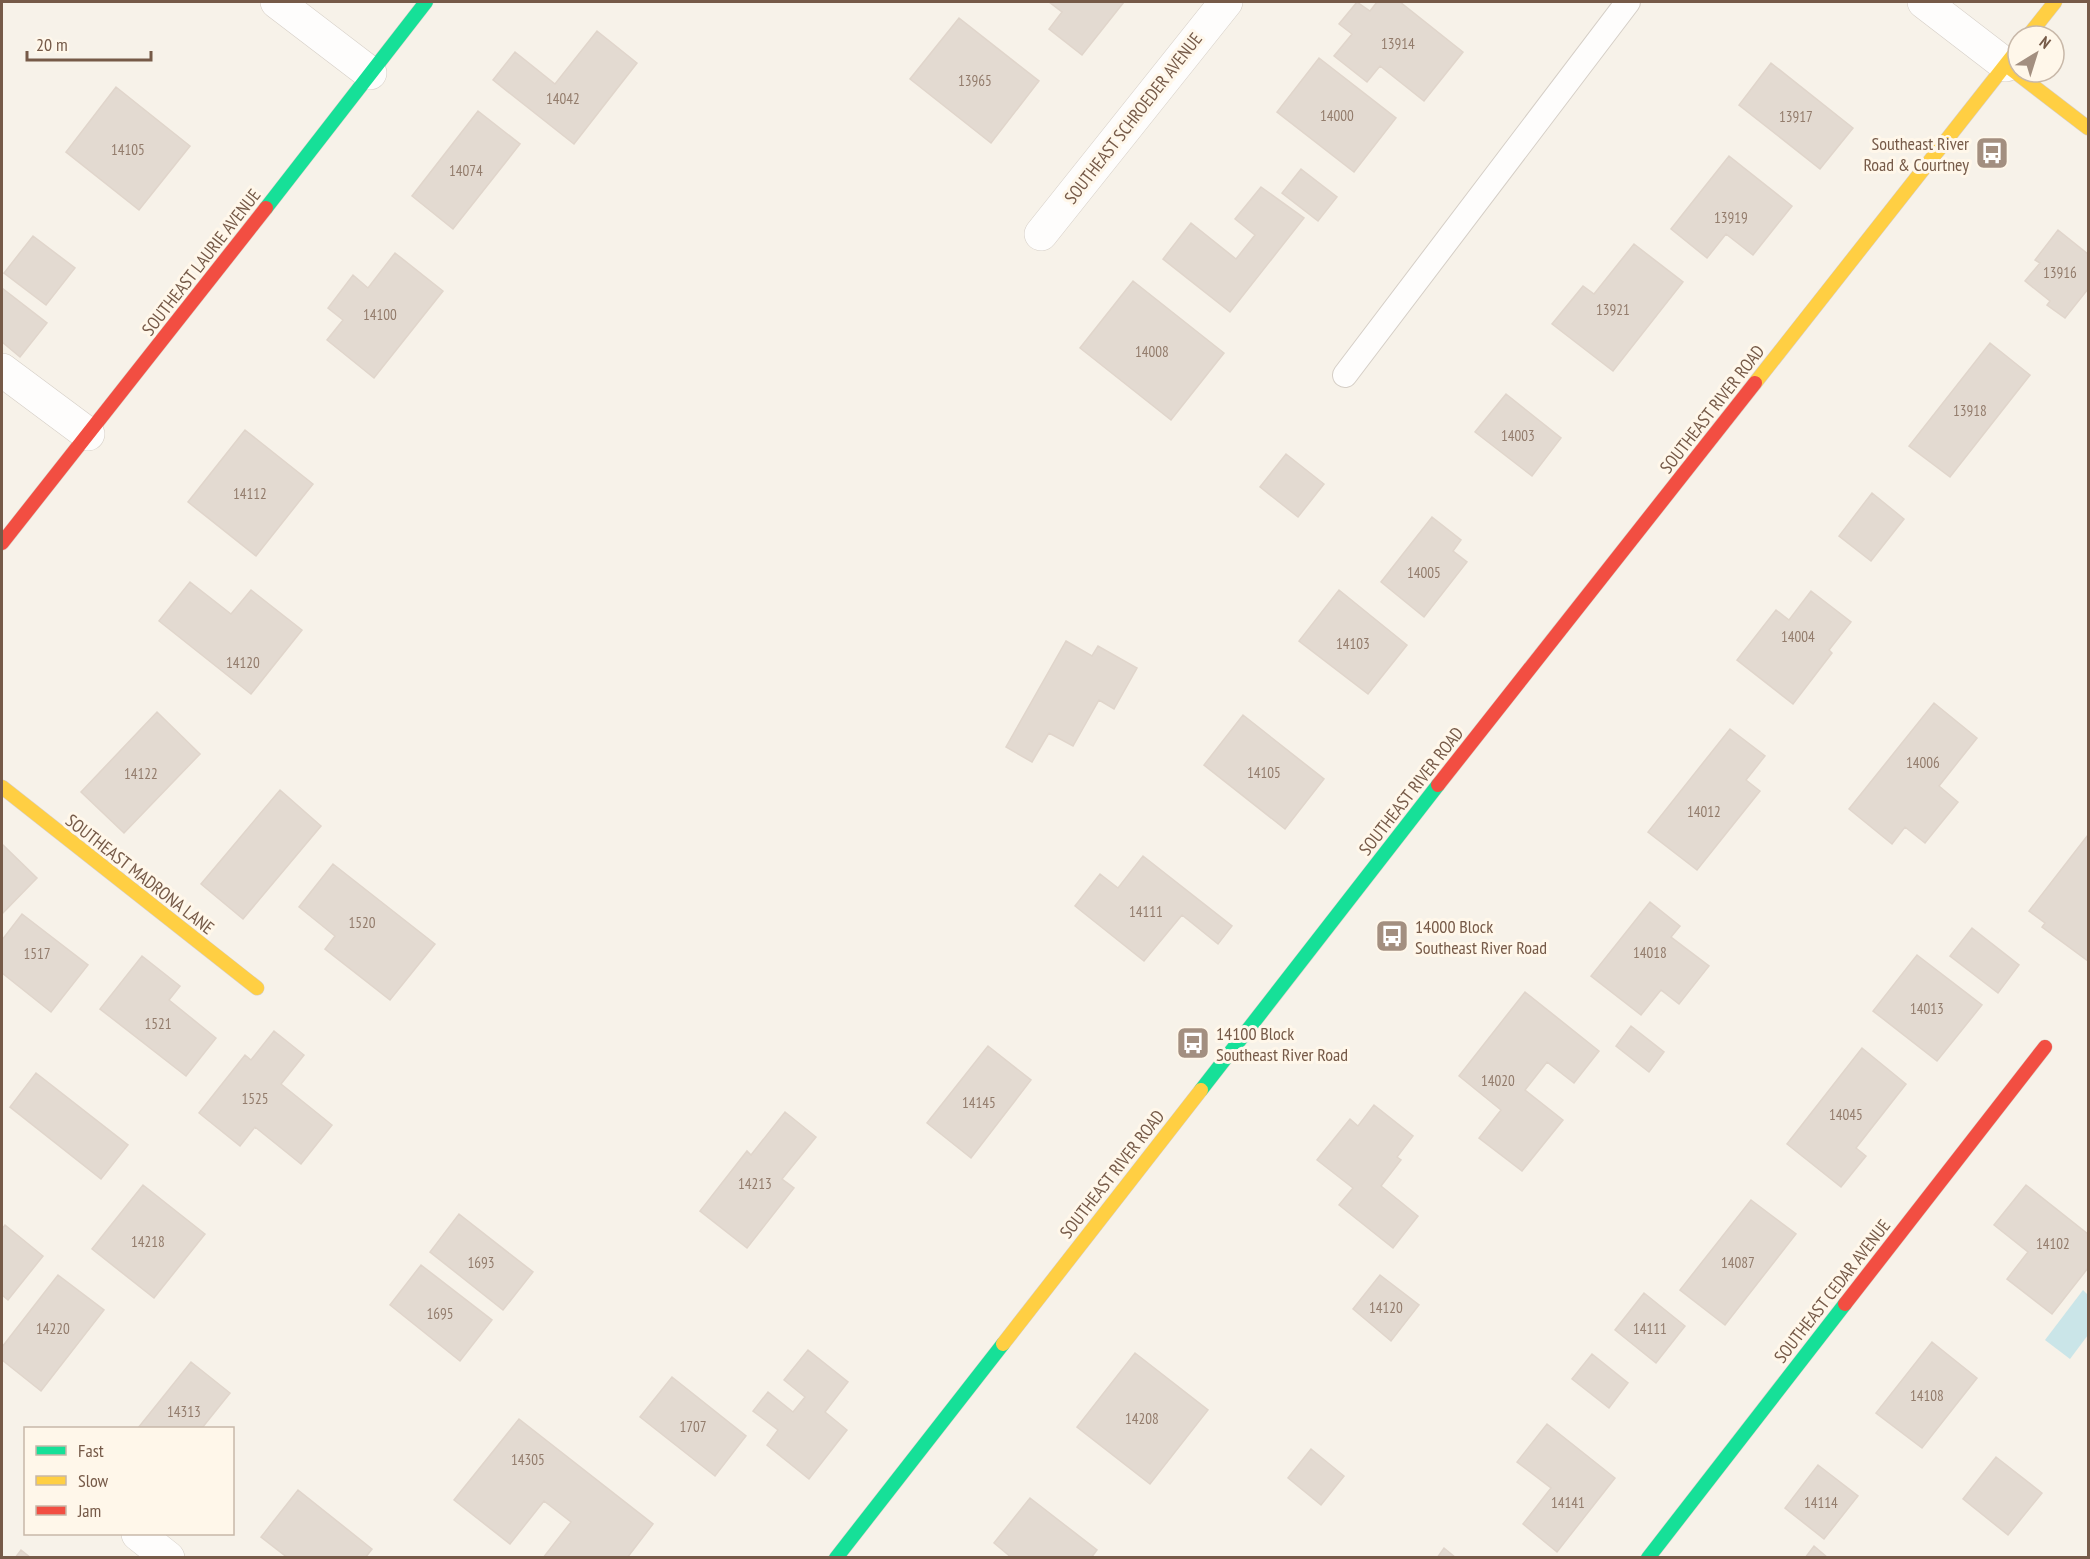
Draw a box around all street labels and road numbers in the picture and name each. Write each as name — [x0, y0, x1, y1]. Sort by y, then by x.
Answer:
street label: SOUTHEAST SCHROEDER AVENUE — [1059, 28, 1207, 208]
street label: SOUTHEAST LAURIE AVENUE — [137, 184, 265, 340]
street label: SOUTHEAST RIVER ROAD — [1655, 340, 1769, 478]
street label: SOUTHEAST RIVER ROAD — [1354, 722, 1468, 860]
street label: SOUTHEAST MADRONA LANE — [61, 809, 219, 939]
street label: SOUTHEAST RIVER ROAD — [1055, 1105, 1169, 1243]
street label: SOUTHEAST CEDAR AVENUE — [1769, 1215, 1895, 1367]

